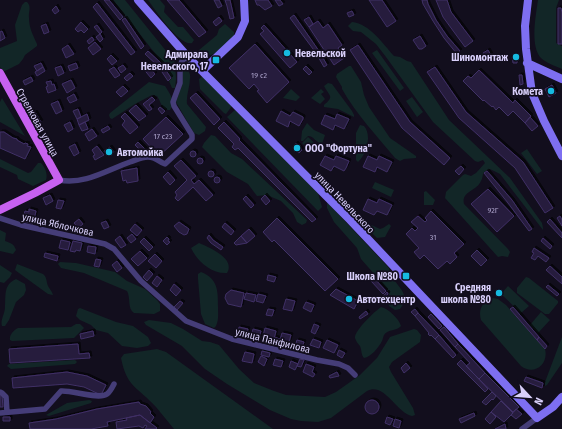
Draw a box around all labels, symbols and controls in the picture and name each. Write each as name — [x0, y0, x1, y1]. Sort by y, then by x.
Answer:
marker: Невельской — [282, 48, 292, 58]
place label: Невельской — [295, 48, 346, 60]
place label: Адмирала Невельского, 17 — [141, 49, 209, 73]
place label: Шиномонтаж — [451, 52, 508, 64]
marker: Шиномонтаж — [511, 52, 521, 62]
marker: Адмирала Невельского, 17 — [211, 55, 221, 65]
house number: 19 с2 — [251, 71, 267, 80]
street label: Стрелковая улица — [13, 86, 61, 159]
place label: Комета — [512, 86, 543, 98]
marker: Комета — [546, 86, 556, 96]
house number: 17 с23 — [154, 132, 173, 141]
marker: ООО "Фортуна" — [292, 143, 302, 153]
place label: ООО "Фортуна" — [305, 143, 372, 155]
marker: Автомойка — [104, 147, 114, 157]
place label: Автомойка — [116, 147, 163, 159]
street label: улица Невельского — [312, 169, 377, 236]
house number: 92Г — [488, 206, 499, 215]
street label: улица Яблочкова — [21, 211, 95, 239]
house number: 31 — [430, 233, 436, 242]
place label: Школа №80 — [346, 271, 399, 283]
marker: Школа №80 — [401, 271, 411, 281]
place label: Средняя школа №80 — [441, 282, 492, 306]
marker: Средняя школа №80 — [494, 288, 504, 298]
marker: Автотехцентр — [344, 294, 354, 304]
place label: Автотехцентр — [356, 294, 416, 306]
street label: улица Панфилова — [234, 326, 311, 356]
north arrow — [510, 377, 550, 417]
text: N — [531, 395, 546, 407]

